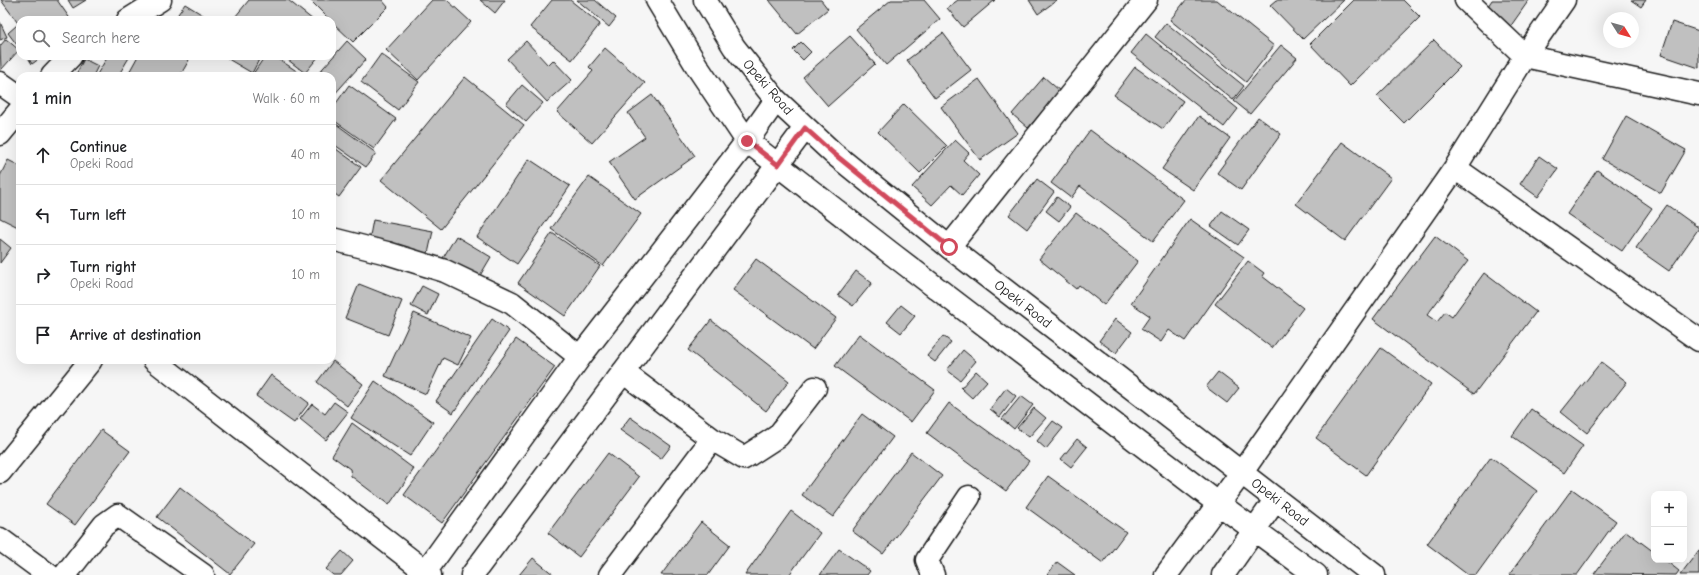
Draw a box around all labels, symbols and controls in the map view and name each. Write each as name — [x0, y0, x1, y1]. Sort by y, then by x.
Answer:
north arrow — [1603, 12, 1639, 48]
search box — [16, 16, 336, 60]
icon: search — [30, 27, 52, 49]
text: Search here — [62, 29, 140, 47]
street label: Opeki Road — [739, 56, 797, 118]
text: 1 min — [32, 89, 72, 108]
text: Walk · 60 m — [253, 91, 320, 106]
route end — [738, 132, 756, 150]
text: Continue — [70, 138, 127, 156]
icon: ahead — [32, 144, 54, 166]
text: 40 m — [291, 147, 320, 162]
text: Opeki Road — [70, 156, 133, 171]
icon: left — [32, 204, 54, 226]
text: Turn left — [70, 206, 126, 224]
text: 10 m — [292, 207, 320, 222]
route start — [940, 238, 958, 256]
text: Turn right — [70, 258, 136, 276]
icon: right — [32, 264, 54, 286]
text: 10 m — [292, 267, 320, 282]
text: Opeki Road — [70, 276, 133, 291]
street label: Opeki Road — [991, 276, 1055, 332]
icon: arrive — [32, 324, 54, 346]
text: Arrive at destination — [70, 326, 201, 344]
street label: Opeki Road — [1248, 474, 1312, 530]
map controls — [1651, 491, 1687, 563]
button: + — [1651, 491, 1687, 527]
button: − — [1651, 527, 1687, 563]

